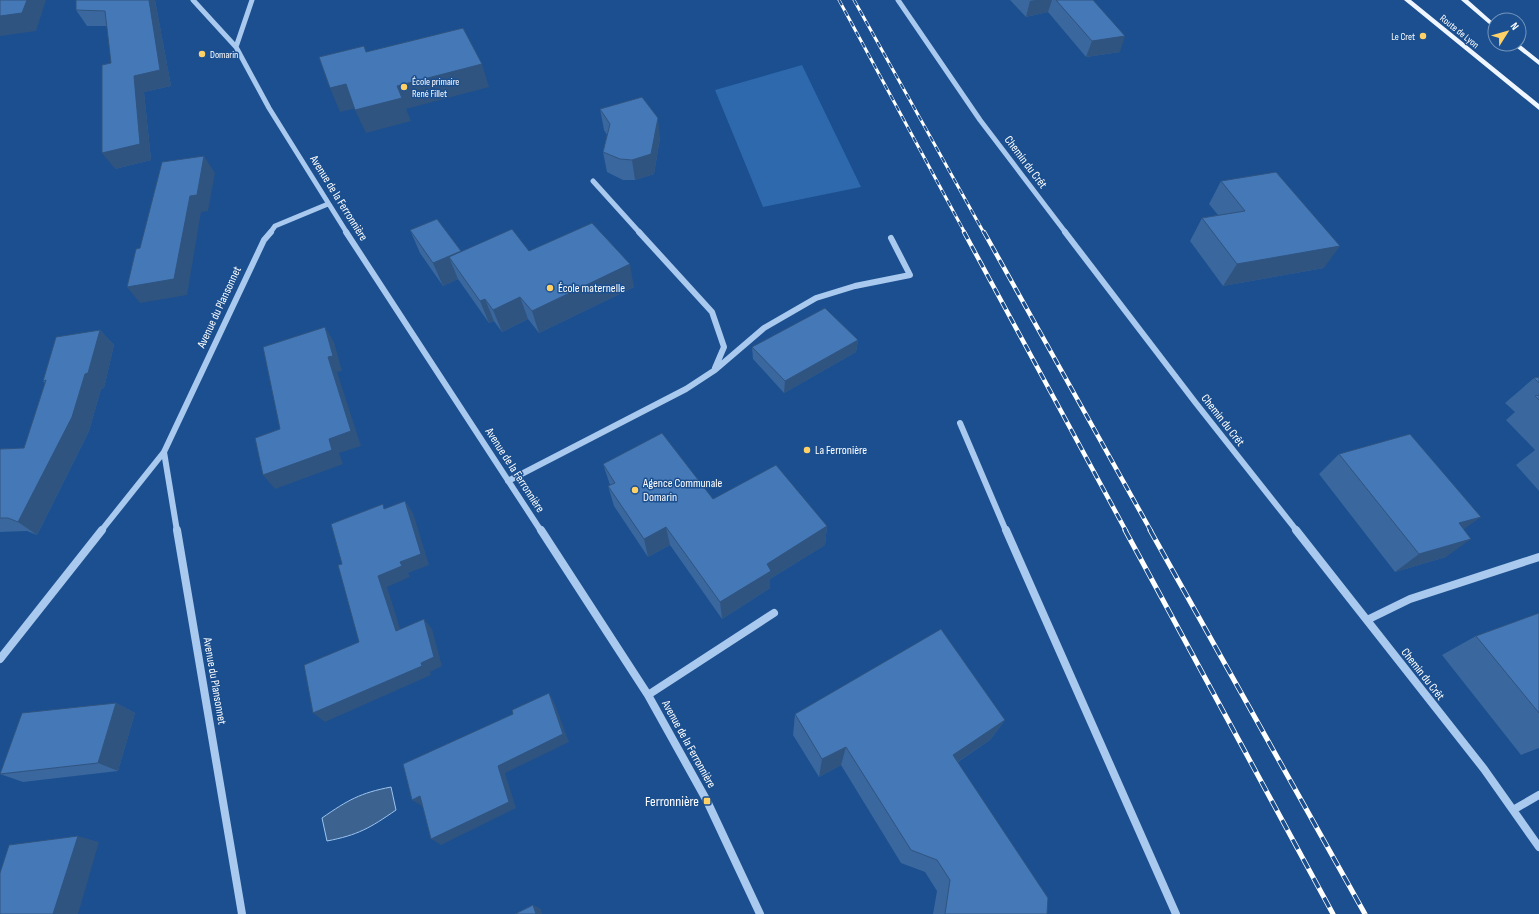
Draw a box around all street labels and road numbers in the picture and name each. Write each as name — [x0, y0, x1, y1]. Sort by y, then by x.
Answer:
street label: Route de Lyon — [1437, 12, 1481, 51]
street label: Chemin du Crêt — [1001, 133, 1050, 192]
street label: Avenue de la Ferronnière — [306, 152, 371, 244]
street label: Avenue du Plansonnet — [194, 264, 245, 351]
street label: Chemin du Crêt — [1198, 391, 1248, 450]
street label: Avenue de la Ferronnière — [481, 424, 548, 516]
street label: Avenue du Plansonnet — [199, 635, 230, 726]
street label: Chemin du Crêt — [1398, 645, 1448, 704]
street label: Avenue de la Ferronnière — [658, 697, 719, 791]

